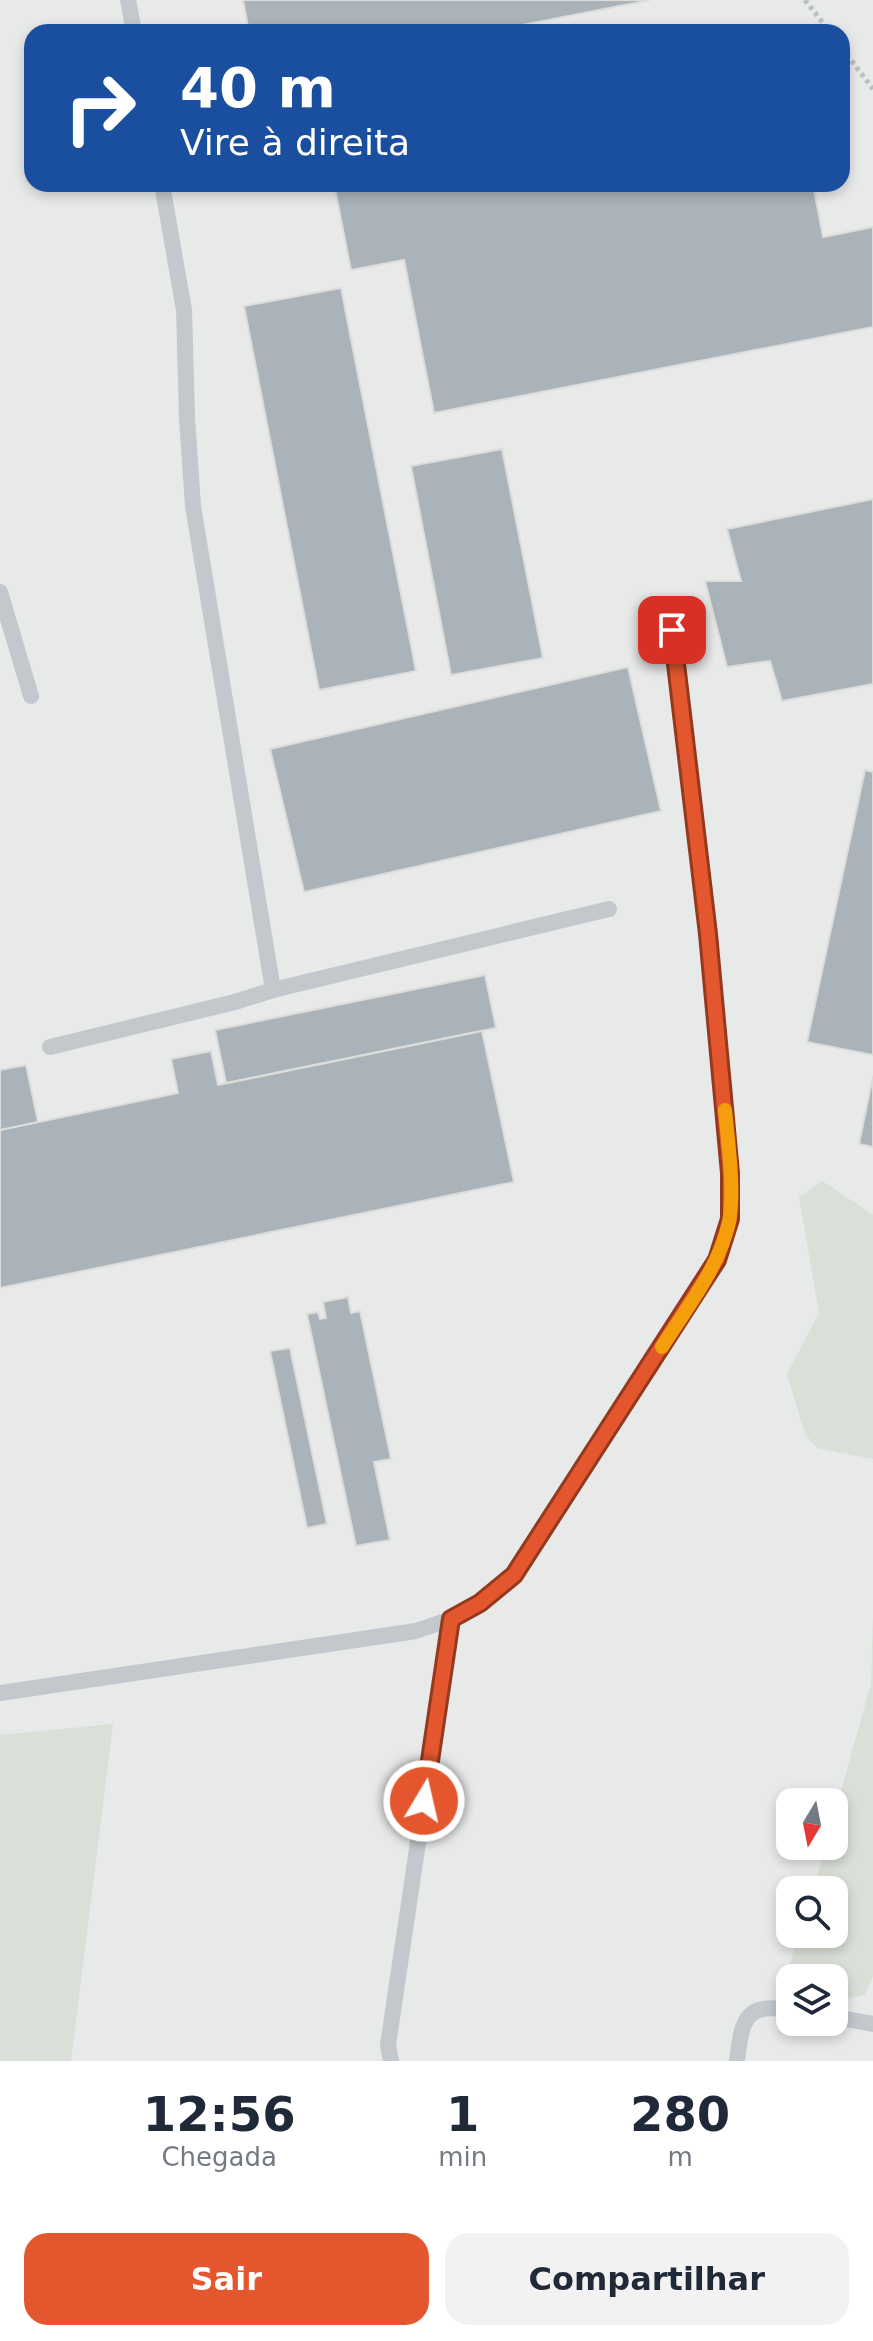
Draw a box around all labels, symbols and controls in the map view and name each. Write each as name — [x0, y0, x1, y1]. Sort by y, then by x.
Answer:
text: 40 m — [180, 55, 336, 120]
icon: right — [48, 56, 152, 160]
text: Vire à direita — [180, 122, 410, 163]
pin — [638, 596, 706, 664]
icon: arrive — [650, 608, 694, 652]
position arrow — [382, 1759, 466, 1843]
north arrow — [776, 1788, 848, 1860]
map controls — [776, 1788, 848, 2036]
button: search — [776, 1876, 848, 1948]
button: layers — [776, 1964, 848, 2036]
text: 12:56 — [143, 2086, 296, 2142]
text: 1 — [446, 2086, 479, 2142]
text: 280 — [630, 2086, 730, 2142]
text: Chegada — [161, 2142, 277, 2172]
text: min — [438, 2142, 487, 2172]
text: m — [667, 2142, 693, 2172]
button: Sair — [24, 2233, 429, 2325]
button: Compartilhar — [445, 2233, 849, 2325]

